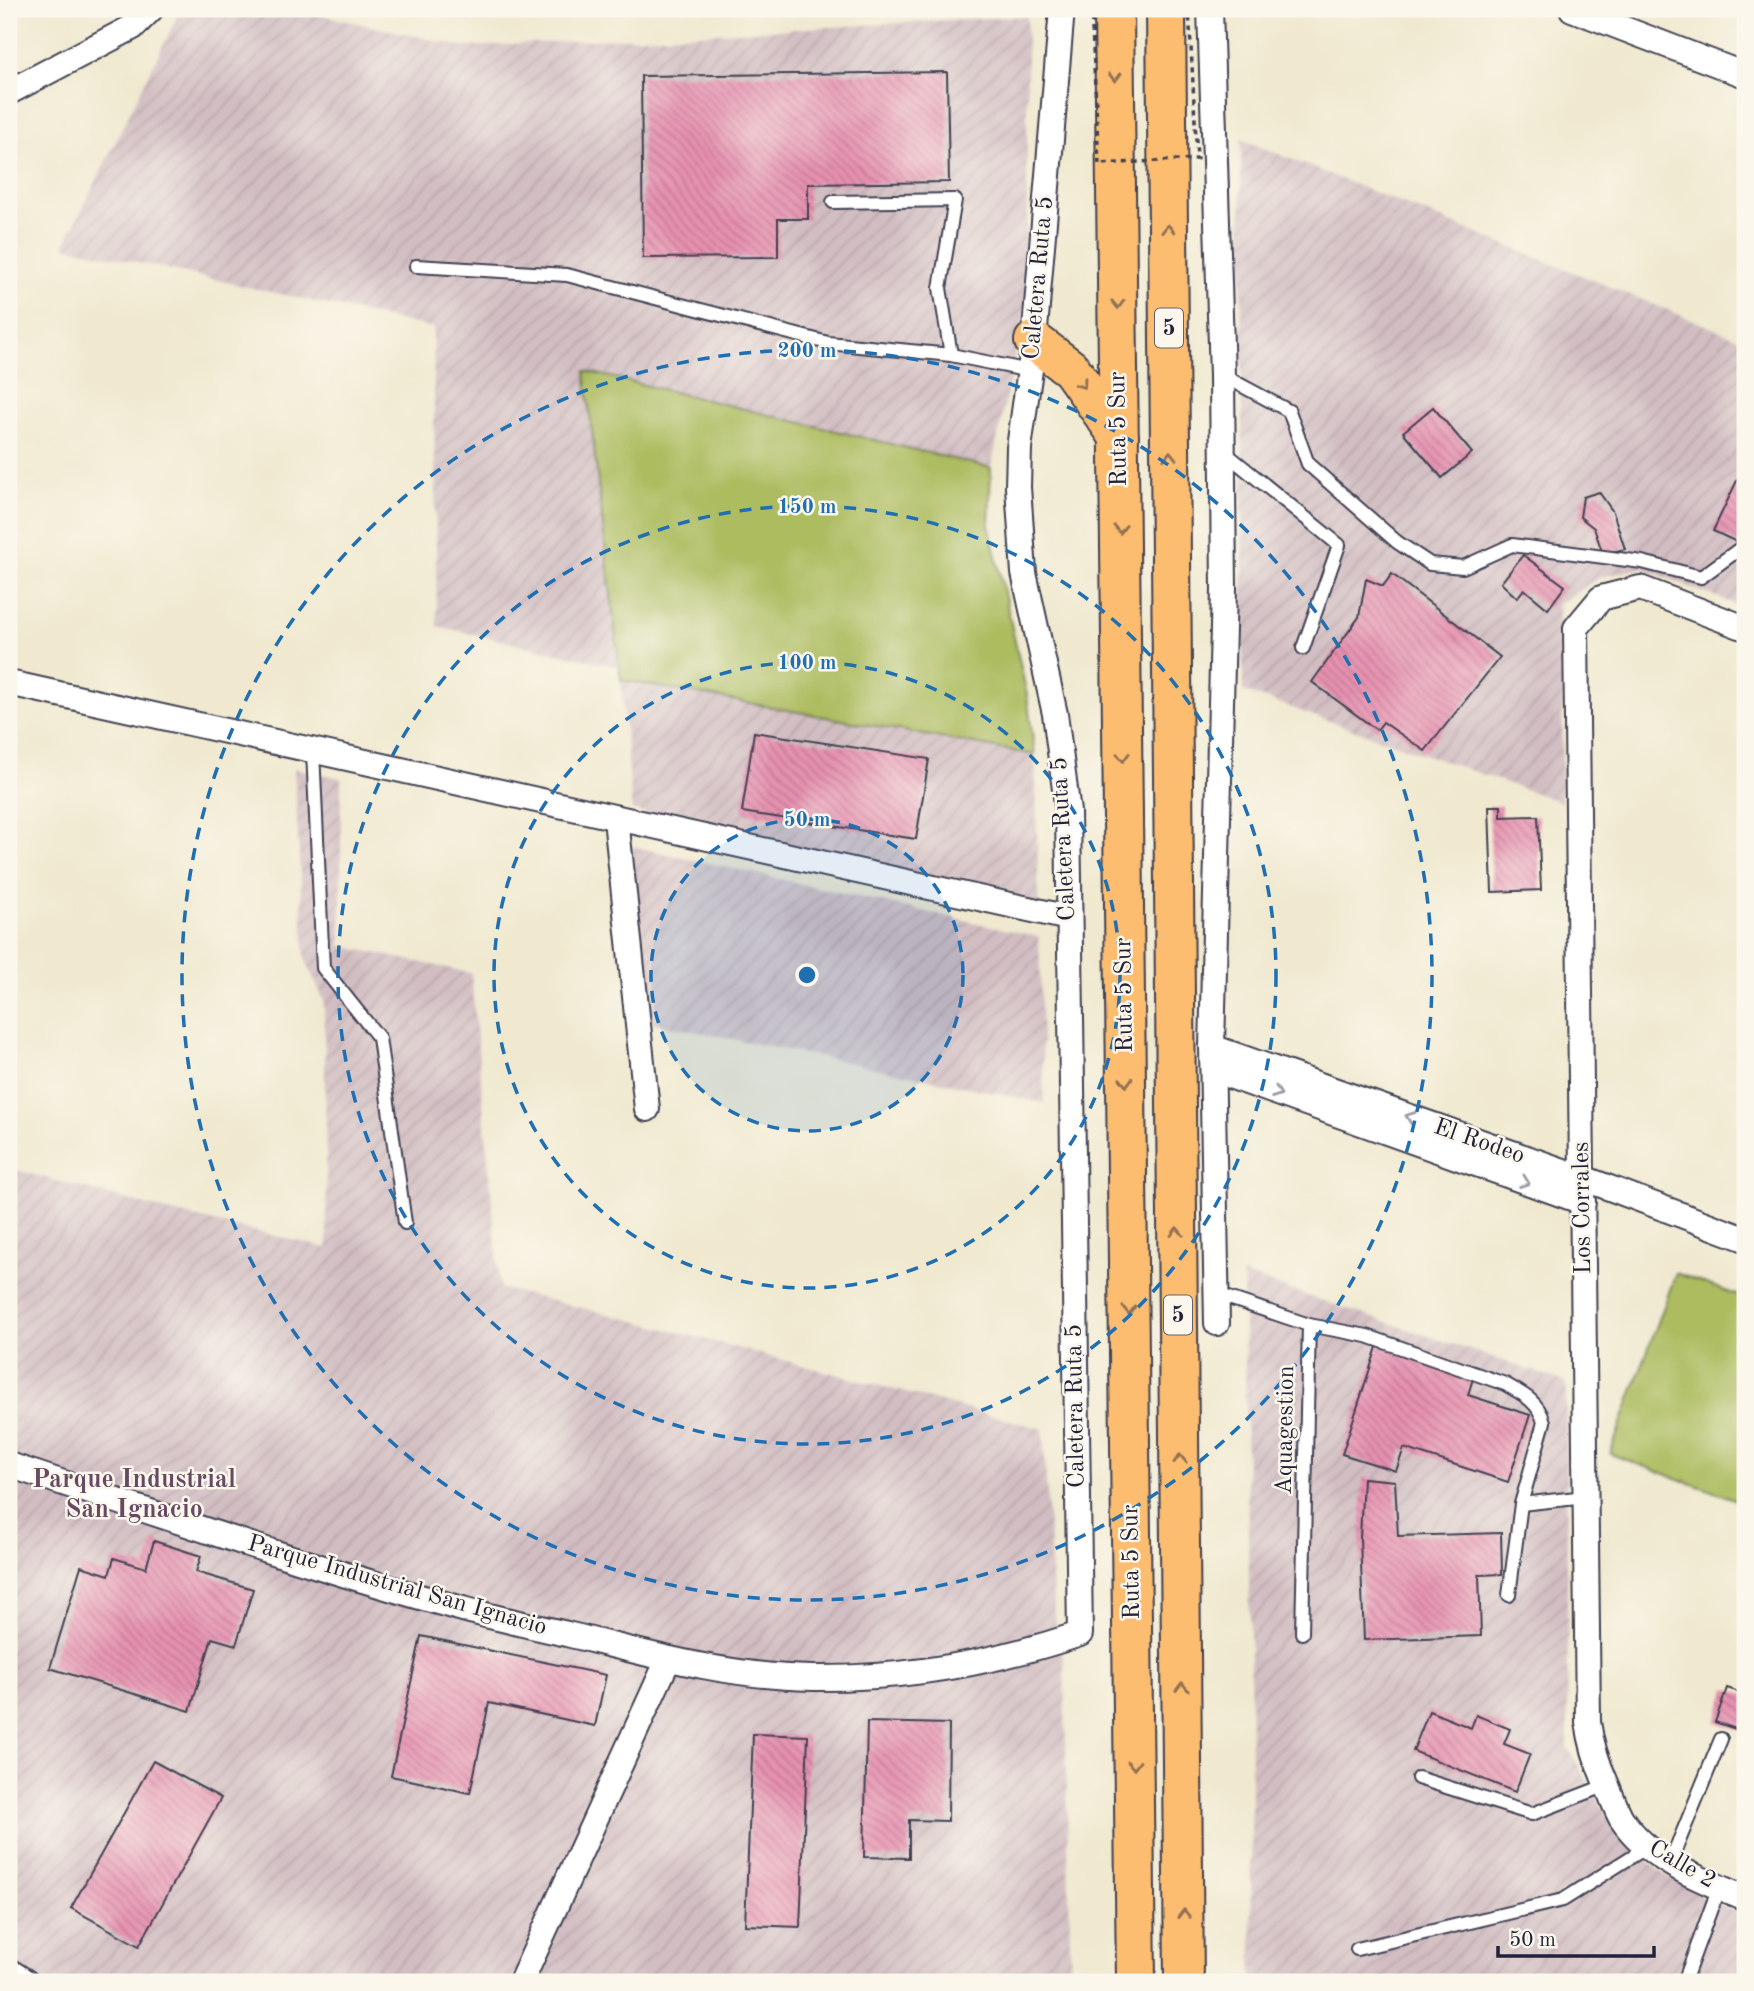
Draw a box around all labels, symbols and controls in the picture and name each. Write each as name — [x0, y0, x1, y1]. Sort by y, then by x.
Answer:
one-way arrow — [1107, 72, 1123, 83]
street label: Caletera Ruta 5 — [1020, 195, 1058, 361]
one-way arrow — [1160, 223, 1176, 234]
one-way arrow — [1110, 299, 1125, 310]
road number: 5 — [1155, 308, 1183, 348]
text: 200 m — [777, 341, 837, 362]
street label: Ruta 5 Sur — [1106, 371, 1132, 487]
one-way arrow — [1074, 376, 1086, 389]
one-way arrow — [1162, 451, 1178, 461]
text: 150 m — [777, 497, 837, 518]
one-way arrow — [1112, 525, 1128, 535]
text: 100 m — [777, 653, 837, 674]
one-way arrow — [1115, 752, 1131, 763]
street label: Caletera Ruta 5 — [1048, 756, 1080, 922]
text: 50 m — [783, 810, 831, 831]
street label: Ruta 5 Sur — [1112, 937, 1138, 1053]
centre of rings — [795, 963, 819, 987]
one-way arrow — [1118, 1078, 1134, 1088]
one-way arrow — [1271, 1085, 1283, 1099]
one-way arrow — [1404, 1111, 1416, 1125]
street label: El Rodeo — [1430, 1115, 1528, 1169]
street label: Los Corrales — [1570, 1142, 1596, 1274]
one-way arrow — [1518, 1173, 1530, 1187]
one-way arrow — [1170, 1226, 1185, 1237]
road number: 5 — [1164, 1296, 1192, 1334]
one-way arrow — [1121, 1305, 1137, 1315]
street label: Caletera Ruta 5 — [1063, 1324, 1089, 1488]
street label: Aquagestion — [1273, 1365, 1299, 1495]
one-way arrow — [1172, 1453, 1187, 1464]
district label: Parque Industrial San Ignacio — [32, 1467, 236, 1523]
street label: Ruta 5 Sur — [1119, 1504, 1145, 1620]
street label: Parque Industrial San Ignacio — [245, 1532, 549, 1640]
one-way arrow — [1174, 1681, 1190, 1691]
one-way arrow — [1126, 1760, 1142, 1771]
street label: Calle 2 — [1645, 1836, 1719, 1894]
one-way arrow — [1176, 1908, 1192, 1919]
scale bar — [1498, 1914, 1654, 1958]
text: 50 m — [1509, 1930, 1556, 1951]

